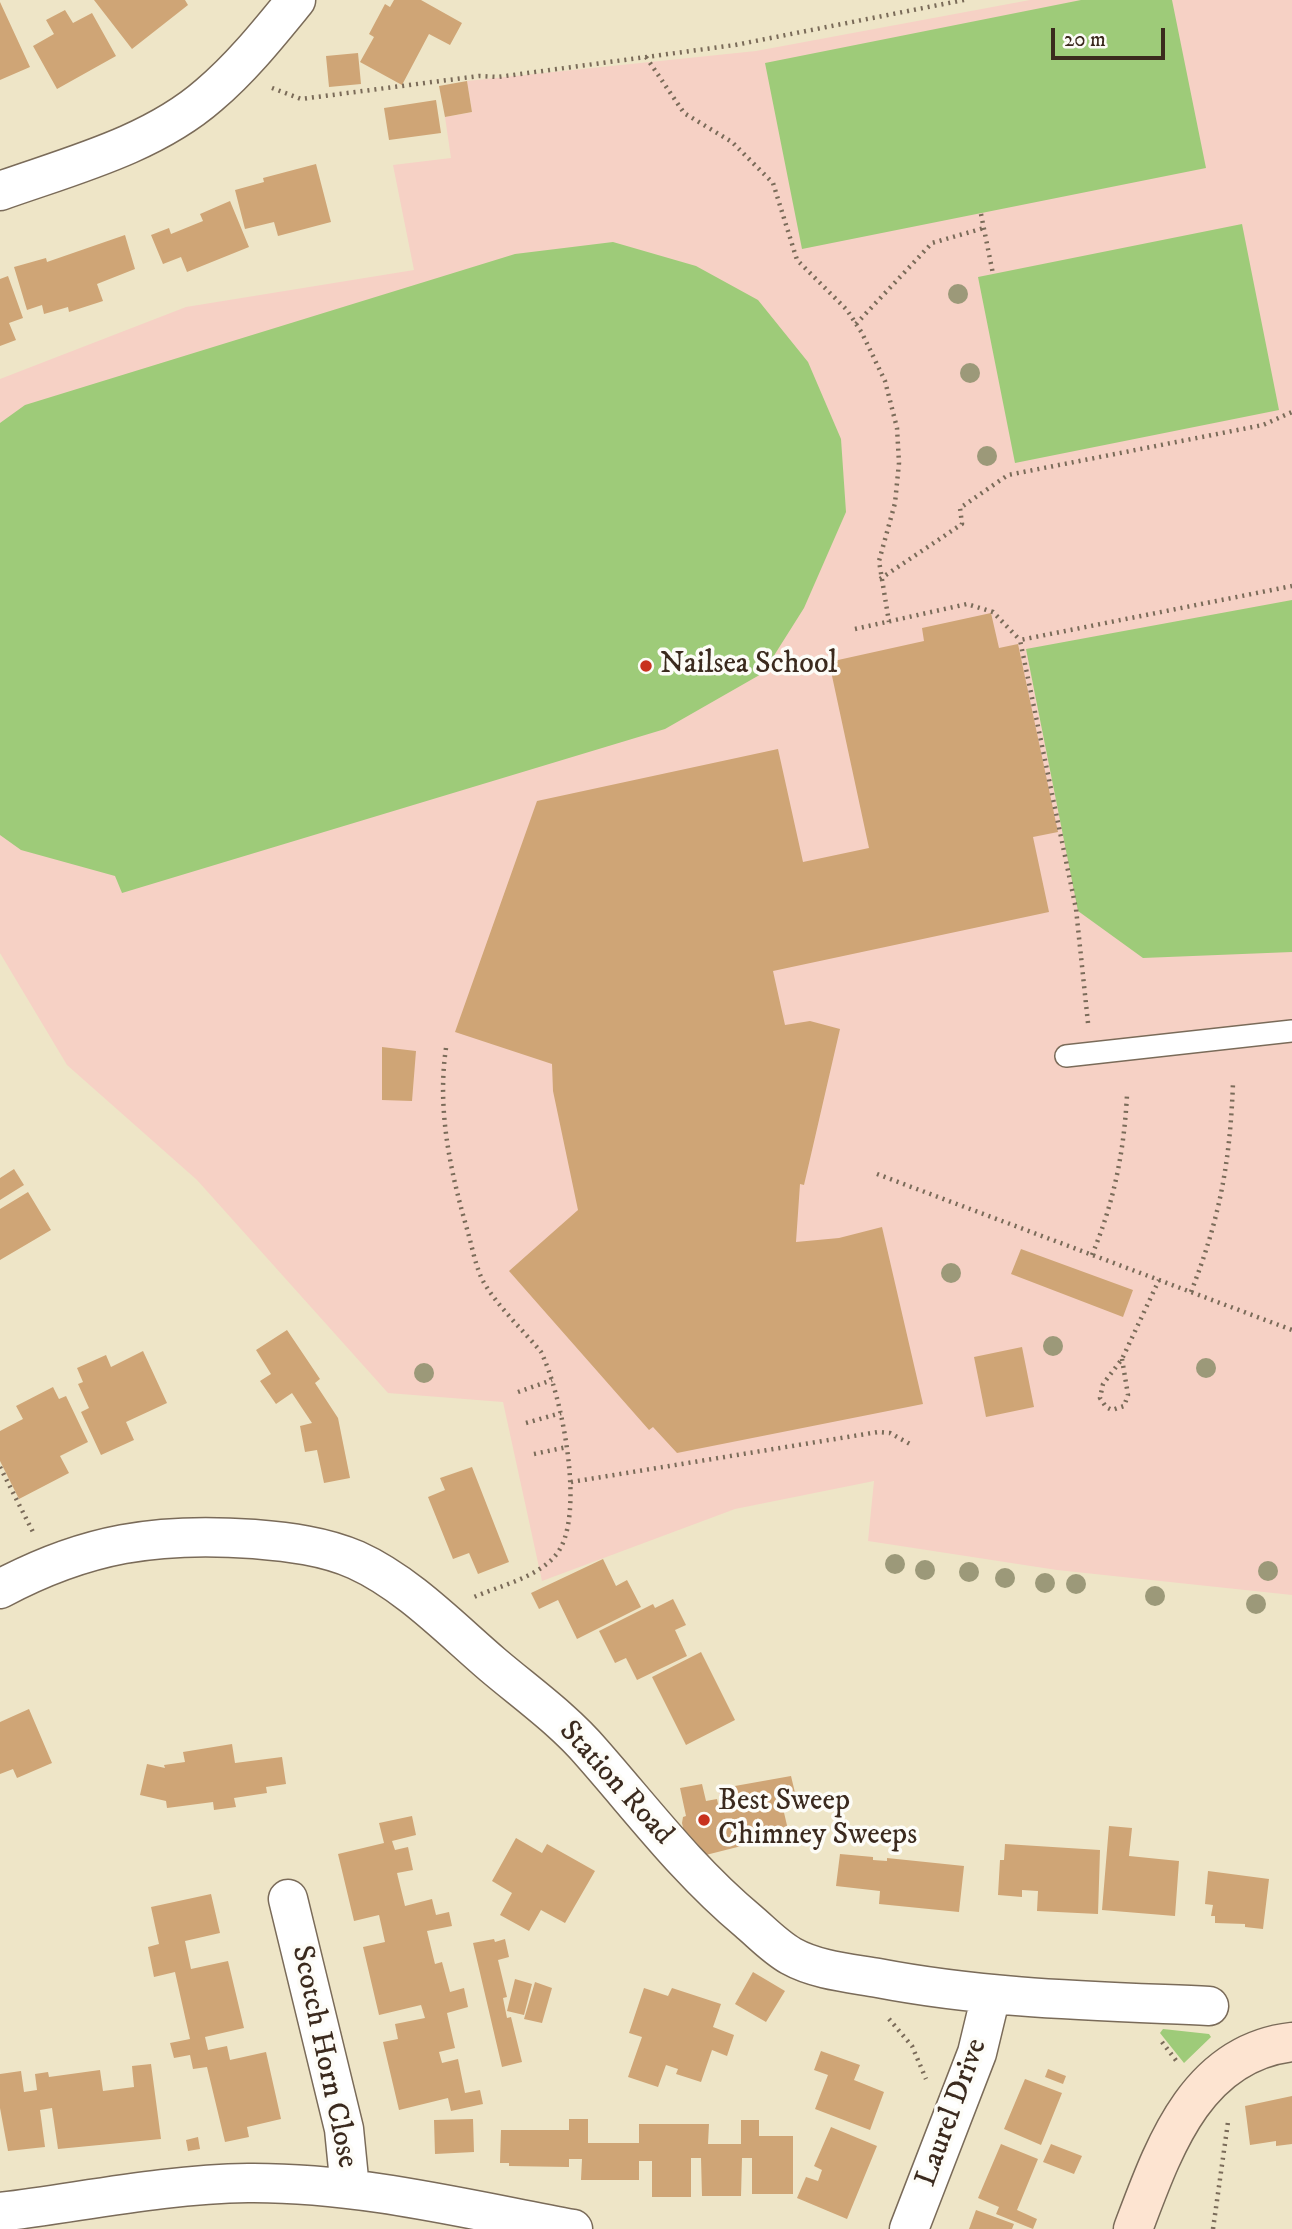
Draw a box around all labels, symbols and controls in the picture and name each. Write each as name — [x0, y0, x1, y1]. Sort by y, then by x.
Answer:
scale bar — [1054, 14, 1168, 58]
text: 20 m — [1064, 27, 1106, 53]
place label: Nailsea School — [660, 648, 837, 684]
marker: Nailsea School — [638, 658, 654, 674]
street label: Station Road — [550, 1715, 680, 1853]
place label: Best Sweep Chimney Sweeps — [718, 1785, 917, 1856]
marker: Best Sweep Chimney Sweeps — [696, 1812, 712, 1828]
street label: Scotch Horn Close — [282, 1943, 364, 2171]
street label: Laurel Drive — [910, 2034, 996, 2192]

